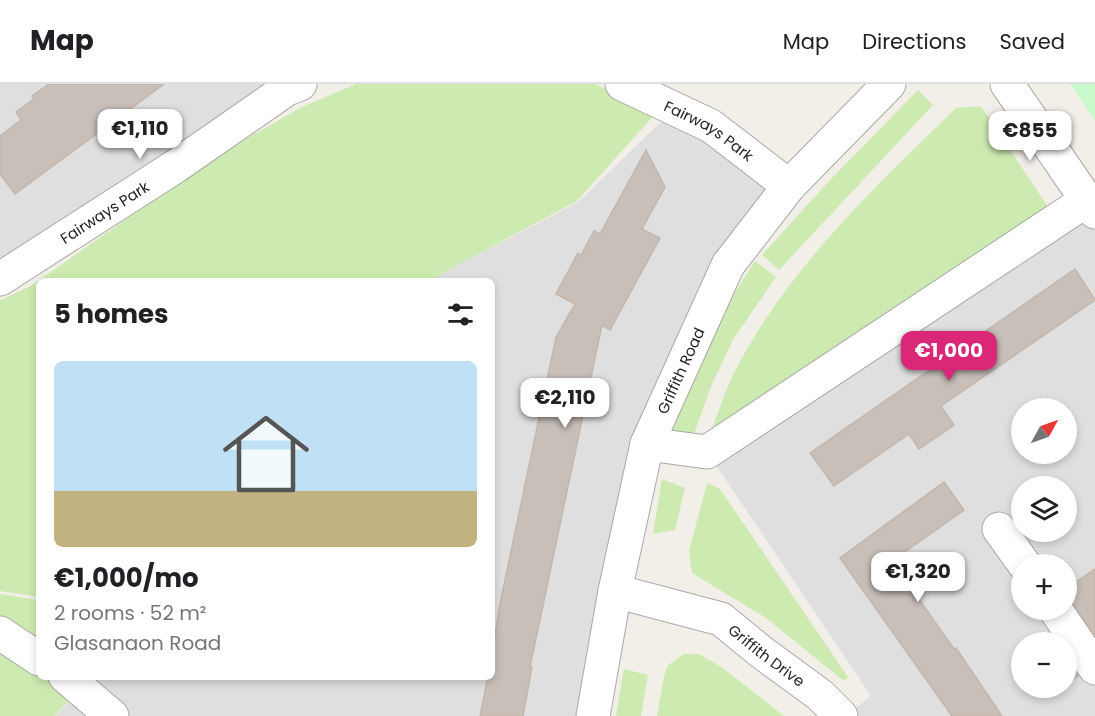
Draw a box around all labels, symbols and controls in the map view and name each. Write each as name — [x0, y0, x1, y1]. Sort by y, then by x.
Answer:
text: Map — [30, 21, 94, 60]
text: Map — [783, 27, 829, 56]
text: Directions — [862, 27, 966, 56]
text: Saved — [999, 27, 1065, 56]
street label: Fairways Park — [661, 95, 758, 166]
pin: €1,110 — [91, 109, 189, 160]
pin: €855 — [994, 111, 1066, 162]
text: €1,110 — [111, 114, 169, 142]
text: €855 — [1003, 116, 1057, 144]
street label: Fairways Park — [56, 175, 153, 248]
text: 5 homes — [54, 296, 169, 332]
icon: filters — [444, 298, 477, 331]
street label: Griffith Road — [652, 324, 709, 417]
pin: €1,000 — [900, 331, 998, 382]
text: €1,000 — [915, 336, 983, 364]
pin: €2,110 — [516, 378, 614, 429]
text: €2,110 — [534, 383, 596, 411]
north arrow — [1011, 398, 1077, 464]
map controls — [1011, 398, 1077, 698]
icon: home — [212, 400, 320, 508]
button: layers — [1011, 476, 1077, 542]
pin: €1,320 — [869, 552, 967, 603]
button: + — [1011, 554, 1077, 620]
text: €1,320 — [885, 557, 951, 585]
text: €1,000/mo — [54, 560, 199, 596]
text: 2 rooms · 52 m² — [54, 599, 206, 627]
street label: Griffith Drive — [724, 619, 809, 691]
text: Glasanaon Road — [54, 629, 221, 657]
button: − — [1011, 632, 1077, 698]

